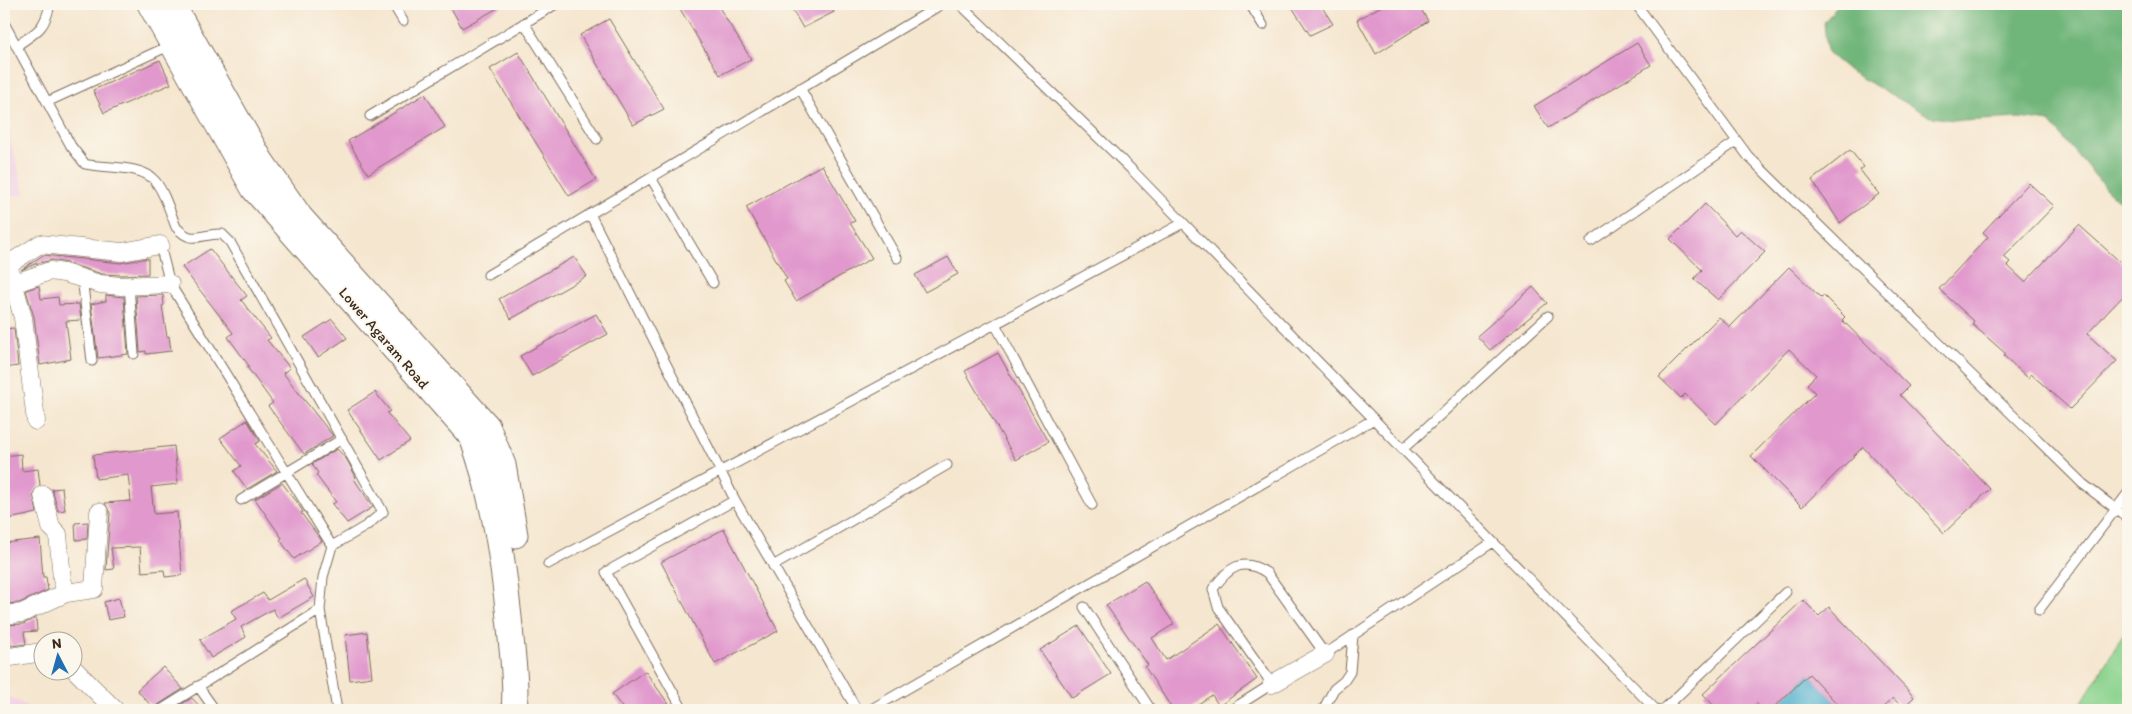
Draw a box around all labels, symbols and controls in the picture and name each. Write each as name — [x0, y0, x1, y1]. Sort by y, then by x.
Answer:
street label: Lower Agaram Road — [335, 284, 433, 392]
north arrow — [32, 632, 82, 682]
text: N — [51, 635, 62, 653]

